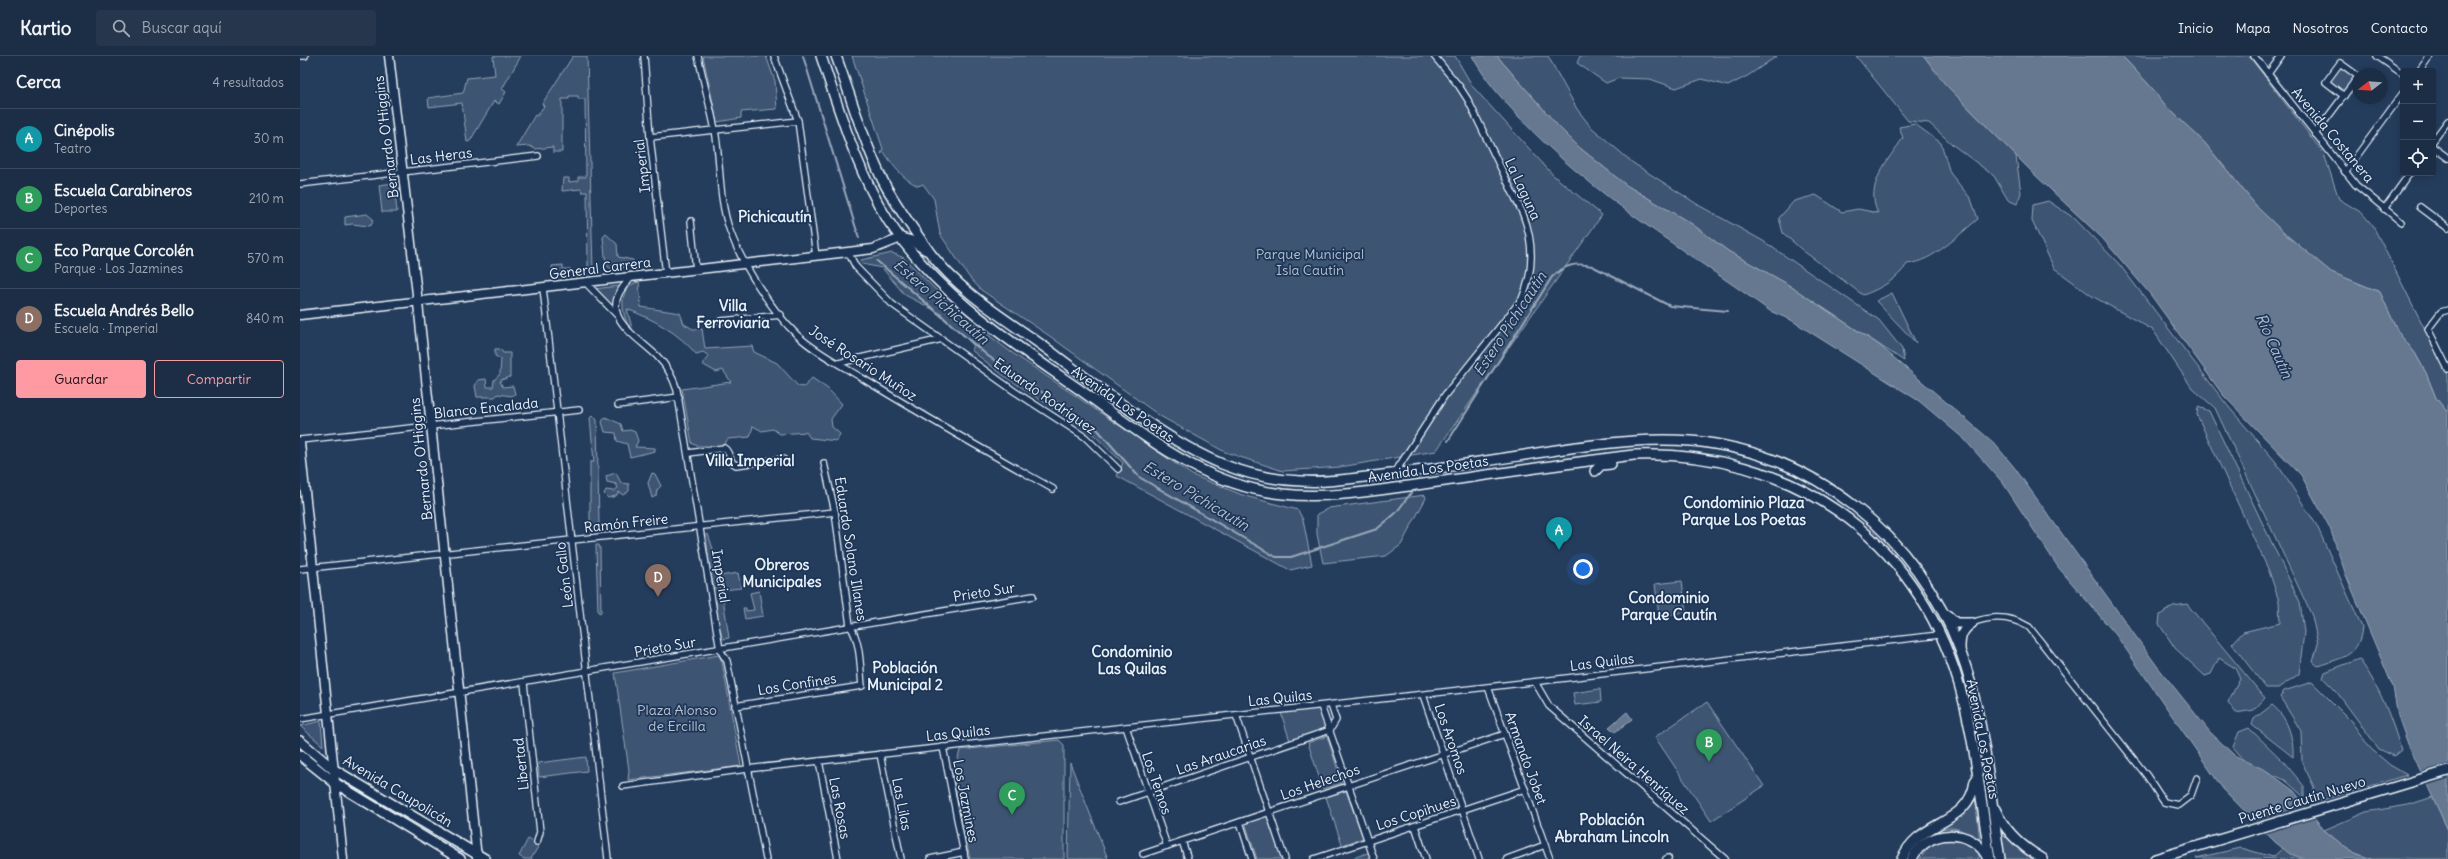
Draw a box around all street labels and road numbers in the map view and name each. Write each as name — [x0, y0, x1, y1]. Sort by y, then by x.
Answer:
street label: Bernardo O'Higgins — [370, 75, 402, 199]
street label: Avenida Costanera — [2288, 84, 2378, 186]
street label: Imperial — [630, 138, 654, 194]
street label: Las Heras — [409, 143, 473, 169]
street label: La Laguna — [1501, 155, 1545, 223]
street label: General Carrera — [548, 253, 652, 283]
street label: José Rosario Muñoz — [806, 321, 921, 405]
street label: Eduardo Rodríguez — [990, 354, 1100, 438]
street label: Avenida Los Poetas — [1068, 362, 1178, 446]
street label: Blanco Encalada — [433, 394, 539, 422]
street label: Bernardo O'Higgins — [406, 397, 436, 521]
street label: Avenida Los Poetas — [1366, 452, 1490, 486]
street label: Eduardo Solano Illanes — [831, 476, 871, 622]
street label: Ramón Freire — [583, 510, 669, 536]
street label: León Gallo — [551, 541, 577, 609]
street label: Imperial — [708, 548, 734, 604]
street label: Prieto Sur — [952, 578, 1017, 606]
street label: Prieto Sur — [633, 633, 698, 661]
street label: Las Quilas — [1569, 649, 1635, 675]
street label: Los Confines — [756, 669, 838, 699]
street label: Avenida Los Poetas — [1963, 678, 2003, 800]
street label: Las Quilas — [1247, 686, 1313, 710]
street label: Los Aromos — [1430, 701, 1472, 777]
street label: Armando Jobet — [1501, 709, 1551, 807]
street label: Israel Neira Henríquez — [1575, 712, 1694, 818]
street label: Las Quilas — [925, 721, 991, 745]
street label: Las Araucarias — [1174, 731, 1268, 779]
street label: Libertad — [509, 737, 533, 791]
street label: Los Temos — [1138, 749, 1176, 817]
street label: Avenida Caupolicán — [340, 751, 456, 831]
street label: Los Jazmines — [949, 758, 983, 844]
street label: Los Helechos — [1278, 760, 1362, 804]
street label: Puente Cautín Nuevo — [2236, 772, 2368, 828]
street label: Las Rosas — [825, 776, 855, 840]
street label: Las Lilas — [888, 776, 916, 832]
street label: Los Copihues — [1374, 792, 1458, 834]

